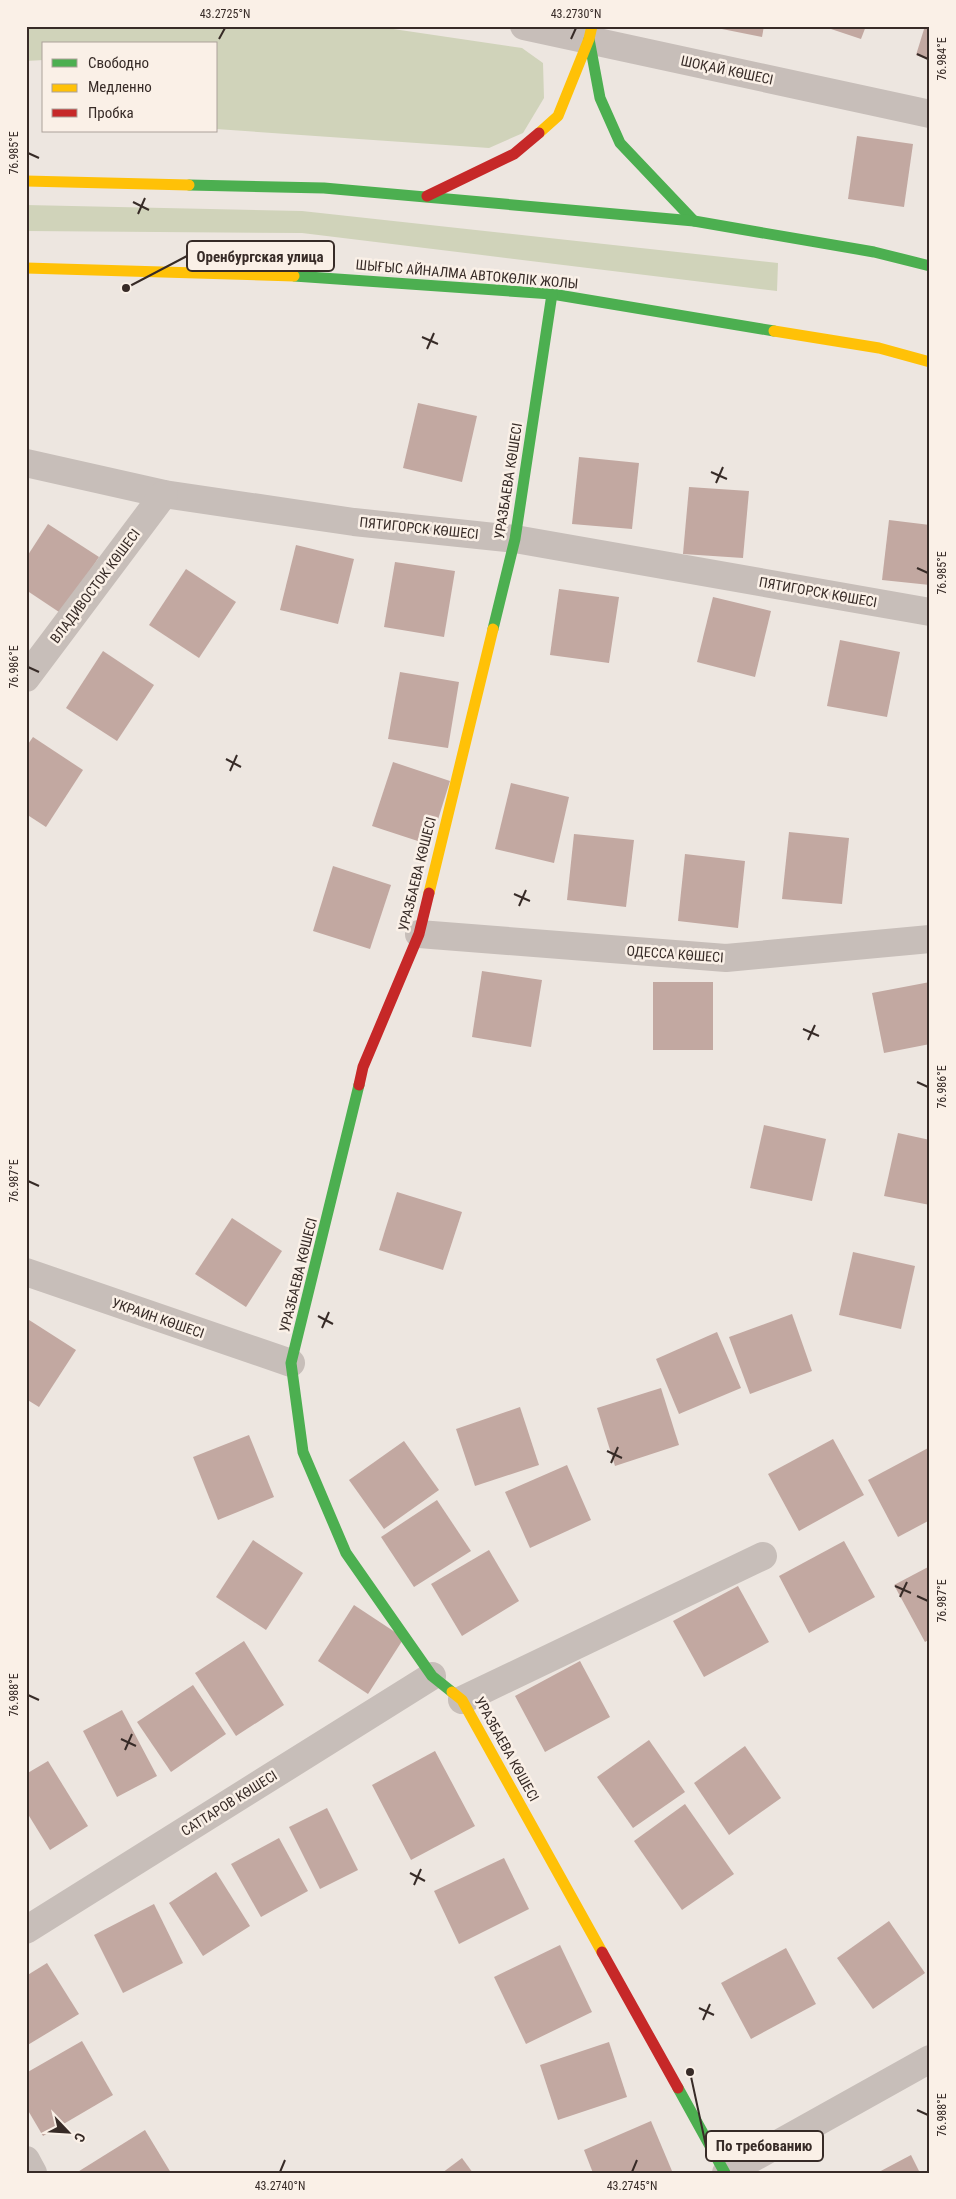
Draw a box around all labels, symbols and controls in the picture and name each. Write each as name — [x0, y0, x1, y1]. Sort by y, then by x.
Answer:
text: 43.2725°N — [200, 7, 250, 21]
text: 43.2730°N — [551, 7, 601, 21]
text: 76.984°E — [935, 37, 949, 81]
legend — [42, 42, 218, 132]
street label: ШОҚАЙ КӨШЕСІ — [679, 52, 775, 88]
text: Свободно — [88, 54, 149, 72]
text: Медленно — [88, 78, 152, 96]
text: Пробка — [88, 104, 134, 122]
text: 76.985°E — [7, 131, 21, 175]
callout: Оренбургская улица — [187, 241, 334, 271]
text: Оренбургская улица — [196, 248, 324, 266]
street label: ШЫҒЫС АЙНАЛМА АВТОКӨЛІК ЖОЛЫ — [355, 256, 579, 292]
street label: УРАЗБАЕВА КӨШЕСІ — [491, 422, 525, 540]
street label: ПЯТИГОРСК КӨШЕСІ — [359, 514, 479, 542]
street label: ВЛАДИВОСТОК КӨШЕСІ — [47, 526, 143, 646]
text: 76.985°E — [935, 551, 949, 595]
street label: ПЯТИГОРСК КӨШЕСІ — [758, 574, 878, 610]
text: 76.986°E — [7, 645, 21, 689]
street label: УРАЗБАЕВА КӨШЕСІ — [395, 815, 439, 933]
street label: ОДЕССА КӨШЕСІ — [626, 943, 724, 965]
text: 76.986°E — [935, 1065, 949, 1109]
text: 76.987°E — [7, 1159, 21, 1203]
street label: УРАЗБАЕВА КӨШЕСІ — [276, 1216, 320, 1334]
street label: УКРАИН КӨШЕСІ — [110, 1295, 206, 1341]
text: 76.987°E — [935, 1579, 949, 1623]
text: 76.988°E — [7, 1673, 21, 1717]
street label: УРАЗБАЕВА КӨШЕСІ — [472, 1694, 542, 1804]
street label: САТТАРОВ КӨШЕСІ — [178, 1767, 280, 1839]
text: 76.988°E — [935, 2093, 949, 2137]
north arrow — [42, 2106, 92, 2156]
text: С — [71, 2130, 89, 2145]
callout: По требованию — [706, 2131, 823, 2161]
text: По требованию — [716, 2137, 813, 2155]
text: 43.2740°N — [255, 2179, 305, 2193]
text: 43.2745°N — [607, 2179, 657, 2193]

